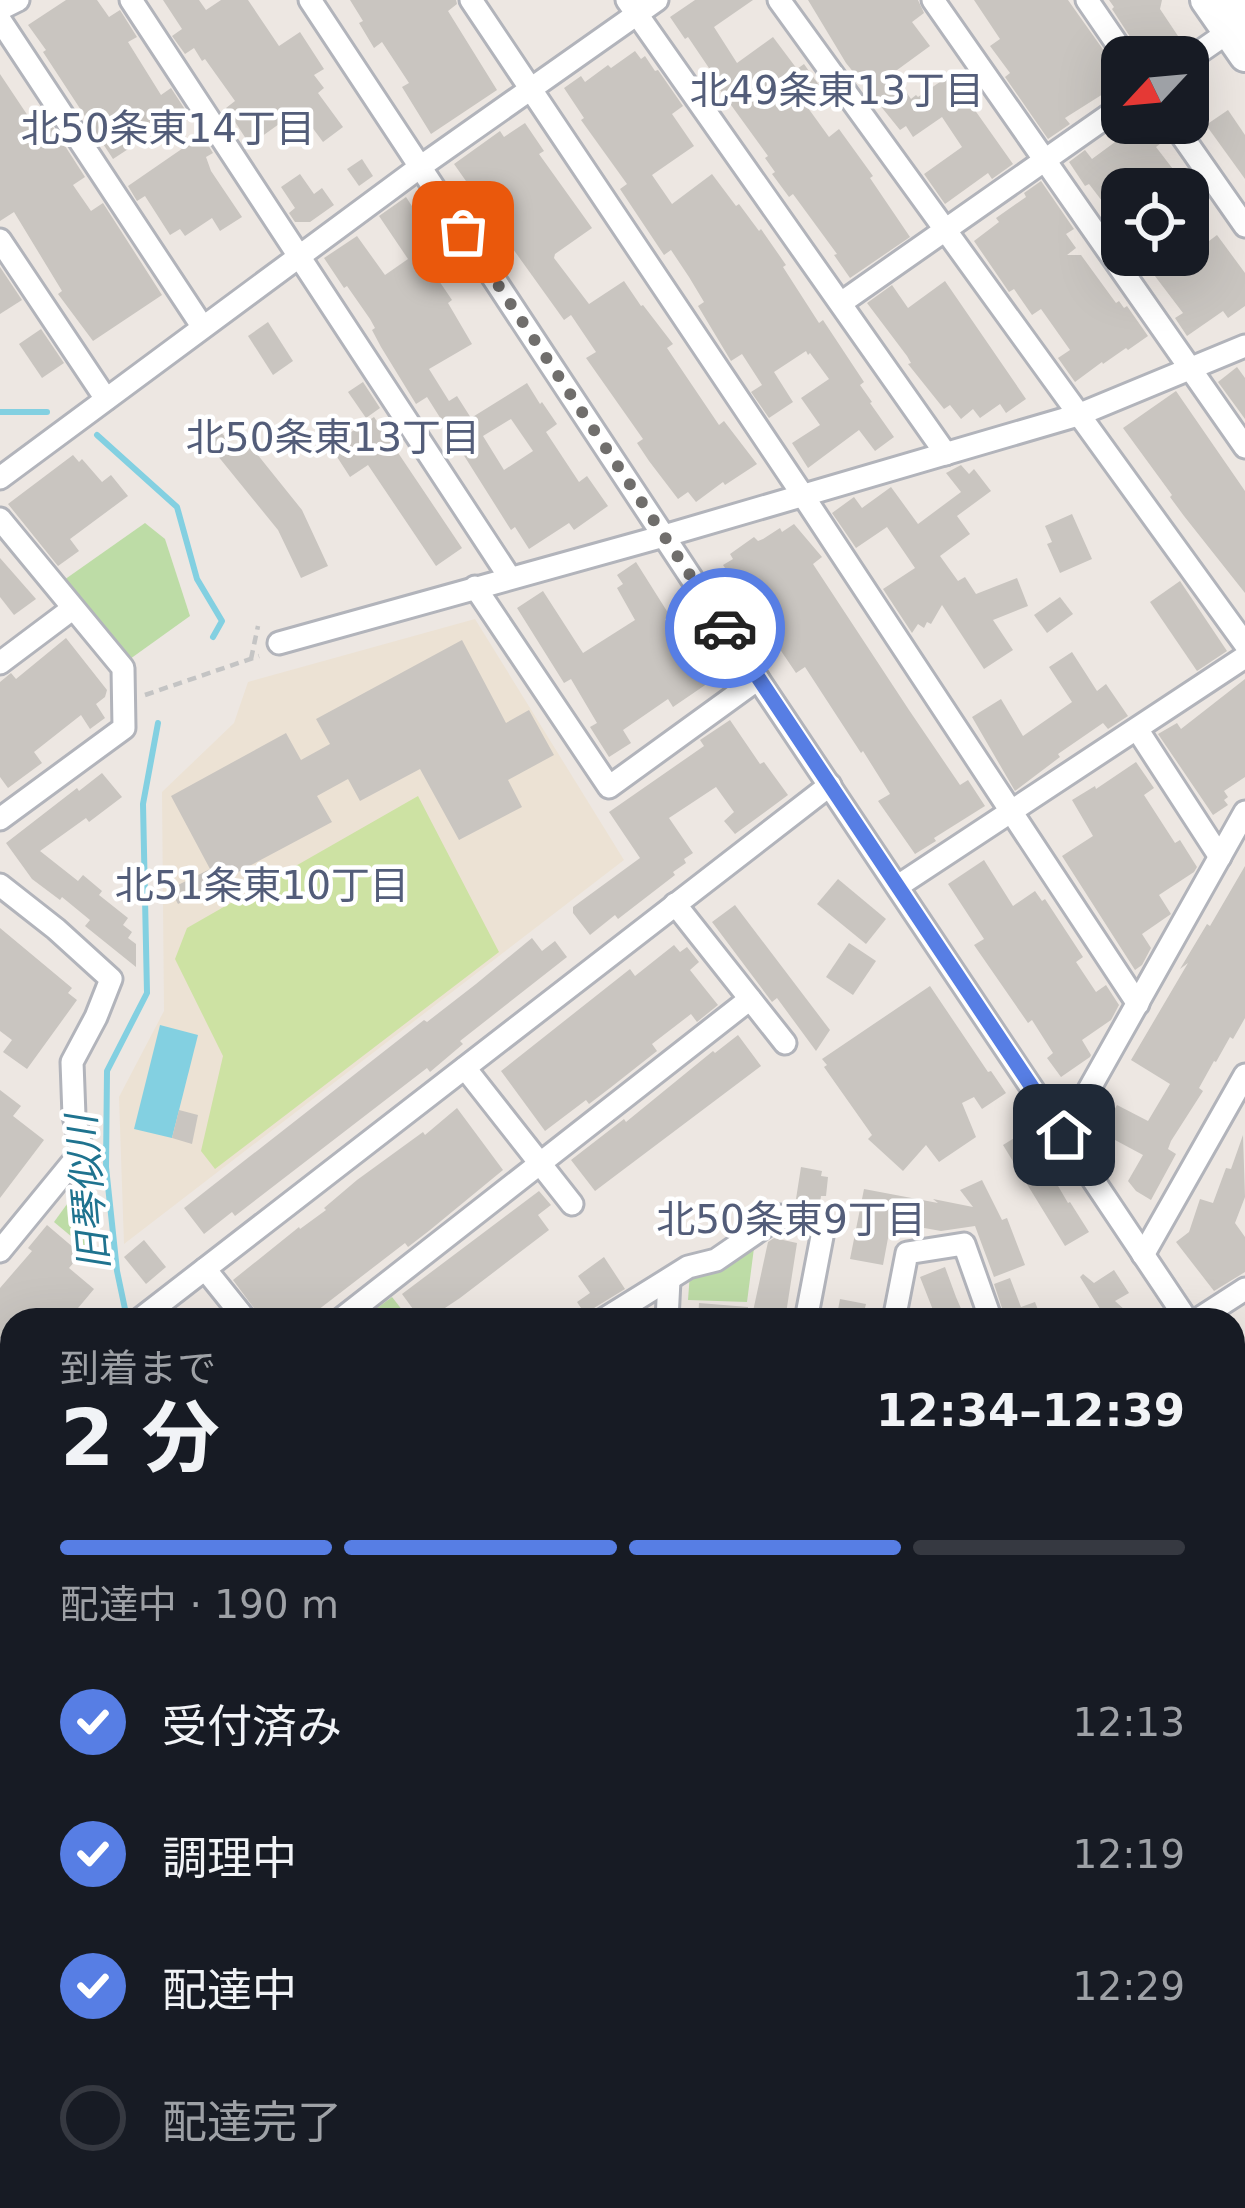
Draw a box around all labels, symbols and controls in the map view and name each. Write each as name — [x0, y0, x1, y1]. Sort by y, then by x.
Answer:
north arrow — [1101, 36, 1209, 144]
map controls — [1101, 36, 1209, 276]
district label: 北49条東13丁目 — [690, 68, 984, 113]
district label: 北50条東14丁目 — [21, 106, 315, 151]
button: locate — [1101, 168, 1209, 276]
pin — [412, 181, 514, 283]
icon: bag — [430, 199, 496, 265]
district label: 北50条東13丁目 — [186, 415, 480, 460]
courier — [665, 568, 785, 688]
icon: car — [692, 595, 758, 661]
district label: 北51条東10丁目 — [115, 863, 409, 908]
pin — [1013, 1084, 1115, 1186]
icon: home — [1031, 1102, 1097, 1168]
water label: 旧琴似川 — [58, 1109, 117, 1273]
district label: 北50条東9丁目 — [656, 1197, 926, 1242]
text: 到着まで — [60, 1346, 216, 1391]
text: 12:34–12:39 — [876, 1384, 1185, 1437]
text: 2 分 — [60, 1393, 219, 1483]
text: 配達中 · 190 m — [60, 1582, 339, 1627]
icon: check — [60, 1689, 126, 1755]
text: 受付済み — [162, 1700, 342, 1753]
text: 12:13 — [1073, 1700, 1185, 1745]
icon: check — [60, 1821, 126, 1887]
text: 調理中 — [162, 1832, 297, 1885]
text: 12:19 — [1073, 1832, 1185, 1877]
icon: check — [60, 1953, 126, 2019]
text: 配達中 — [162, 1964, 297, 2017]
text: 12:29 — [1073, 1964, 1185, 2009]
text: 配達完了 — [162, 2096, 342, 2149]

